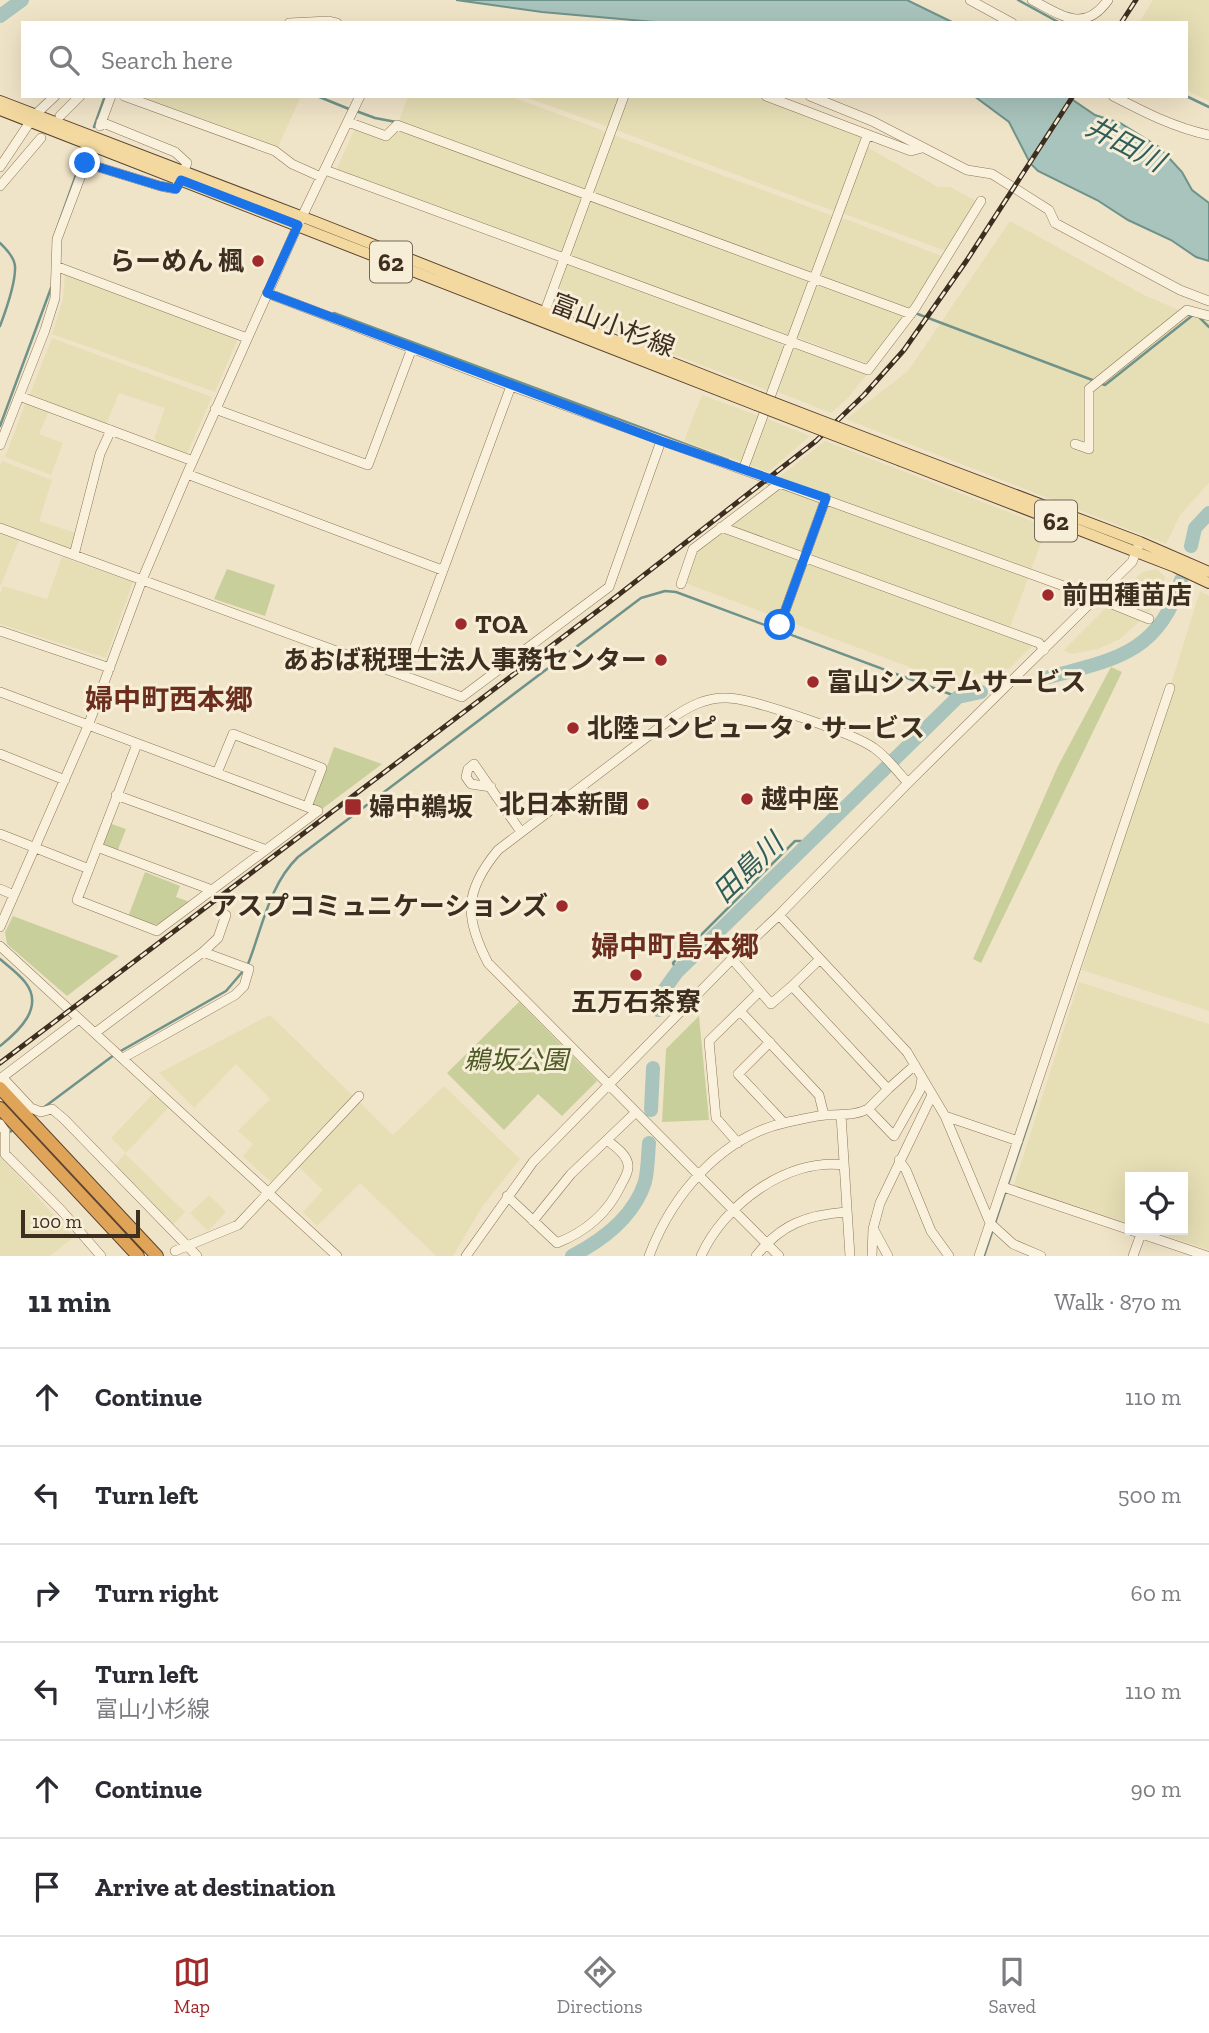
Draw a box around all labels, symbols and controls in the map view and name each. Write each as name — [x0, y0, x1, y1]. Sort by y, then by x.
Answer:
search box — [21, 21, 1188, 98]
icon: search — [45, 41, 83, 79]
text: Search here — [101, 44, 233, 76]
water label: 井田川 — [1080, 110, 1172, 180]
route end — [69, 147, 100, 178]
road number: 62 — [370, 242, 412, 282]
place label: らーめん 楓 — [109, 245, 244, 277]
marker: らーめん 楓 — [250, 253, 266, 269]
street label: 富山小杉線 — [547, 287, 679, 363]
road number: 62 — [1035, 500, 1077, 542]
place label: 前田種苗店 — [1062, 579, 1192, 611]
marker: 前田種苗店 — [1040, 587, 1056, 603]
place label: TOA — [475, 608, 528, 640]
route start — [764, 609, 795, 640]
marker: TOA — [453, 616, 469, 632]
place label: あおば税理士法人事務センター — [283, 644, 647, 676]
marker: あおば税理士法人事務センター — [653, 652, 669, 668]
place label: 富山システムサービス — [827, 666, 1086, 698]
marker: 富山システムサービス — [805, 674, 821, 690]
district label: 婦中町西本郷 — [85, 683, 253, 716]
place label: 北陸コンピュータ・サービス — [587, 712, 925, 744]
marker: 北陸コンピュータ・サービス — [565, 720, 581, 736]
place label: 越中座 — [761, 783, 839, 815]
place label: 北日本新聞 — [499, 788, 629, 820]
place label: 婦中鵜坂 — [369, 791, 473, 823]
marker: 越中座 — [739, 791, 755, 807]
marker: 北日本新聞 — [635, 796, 651, 812]
marker: 婦中鵜坂 — [343, 797, 363, 817]
water label: 田島川 — [706, 825, 792, 909]
place label: アスプコミュニケーションズ — [211, 890, 548, 922]
marker: アスプコミュニケーションズ — [554, 898, 570, 914]
district label: 婦中町島本郷 — [591, 930, 759, 963]
marker: 五万石茶寮 — [628, 967, 644, 983]
place label: 五万石茶寮 — [571, 986, 701, 1018]
park label: 鵜坂公園 — [464, 1044, 572, 1076]
map controls — [1125, 1172, 1188, 1235]
button: locate — [1125, 1172, 1188, 1235]
scale bar — [21, 1207, 140, 1239]
text: 100 m — [32, 1210, 82, 1233]
text: 11 min — [28, 1284, 111, 1320]
text: Walk · 870 m — [1054, 1288, 1181, 1316]
icon: ahead — [28, 1378, 66, 1416]
text: Continue — [95, 1381, 202, 1413]
text: 110 m — [1125, 1383, 1181, 1411]
icon: left — [28, 1476, 66, 1514]
text: Turn left — [95, 1479, 198, 1511]
text: 500 m — [1118, 1481, 1181, 1509]
icon: right — [28, 1574, 66, 1612]
text: Turn right — [95, 1577, 218, 1609]
text: 60 m — [1130, 1579, 1181, 1607]
text: Turn left — [95, 1658, 198, 1690]
icon: left — [28, 1672, 66, 1710]
text: 110 m — [1125, 1677, 1181, 1705]
text: 富山小杉線 — [95, 1695, 210, 1723]
icon: ahead — [28, 1770, 66, 1808]
text: Continue — [95, 1773, 202, 1805]
text: 90 m — [1130, 1775, 1181, 1803]
icon: arrive — [28, 1868, 66, 1906]
text: Arrive at destination — [95, 1871, 335, 1903]
tab: Map — [173, 1953, 211, 2018]
tab: Directions — [557, 1953, 643, 2018]
tab: Saved — [988, 1953, 1036, 2018]

